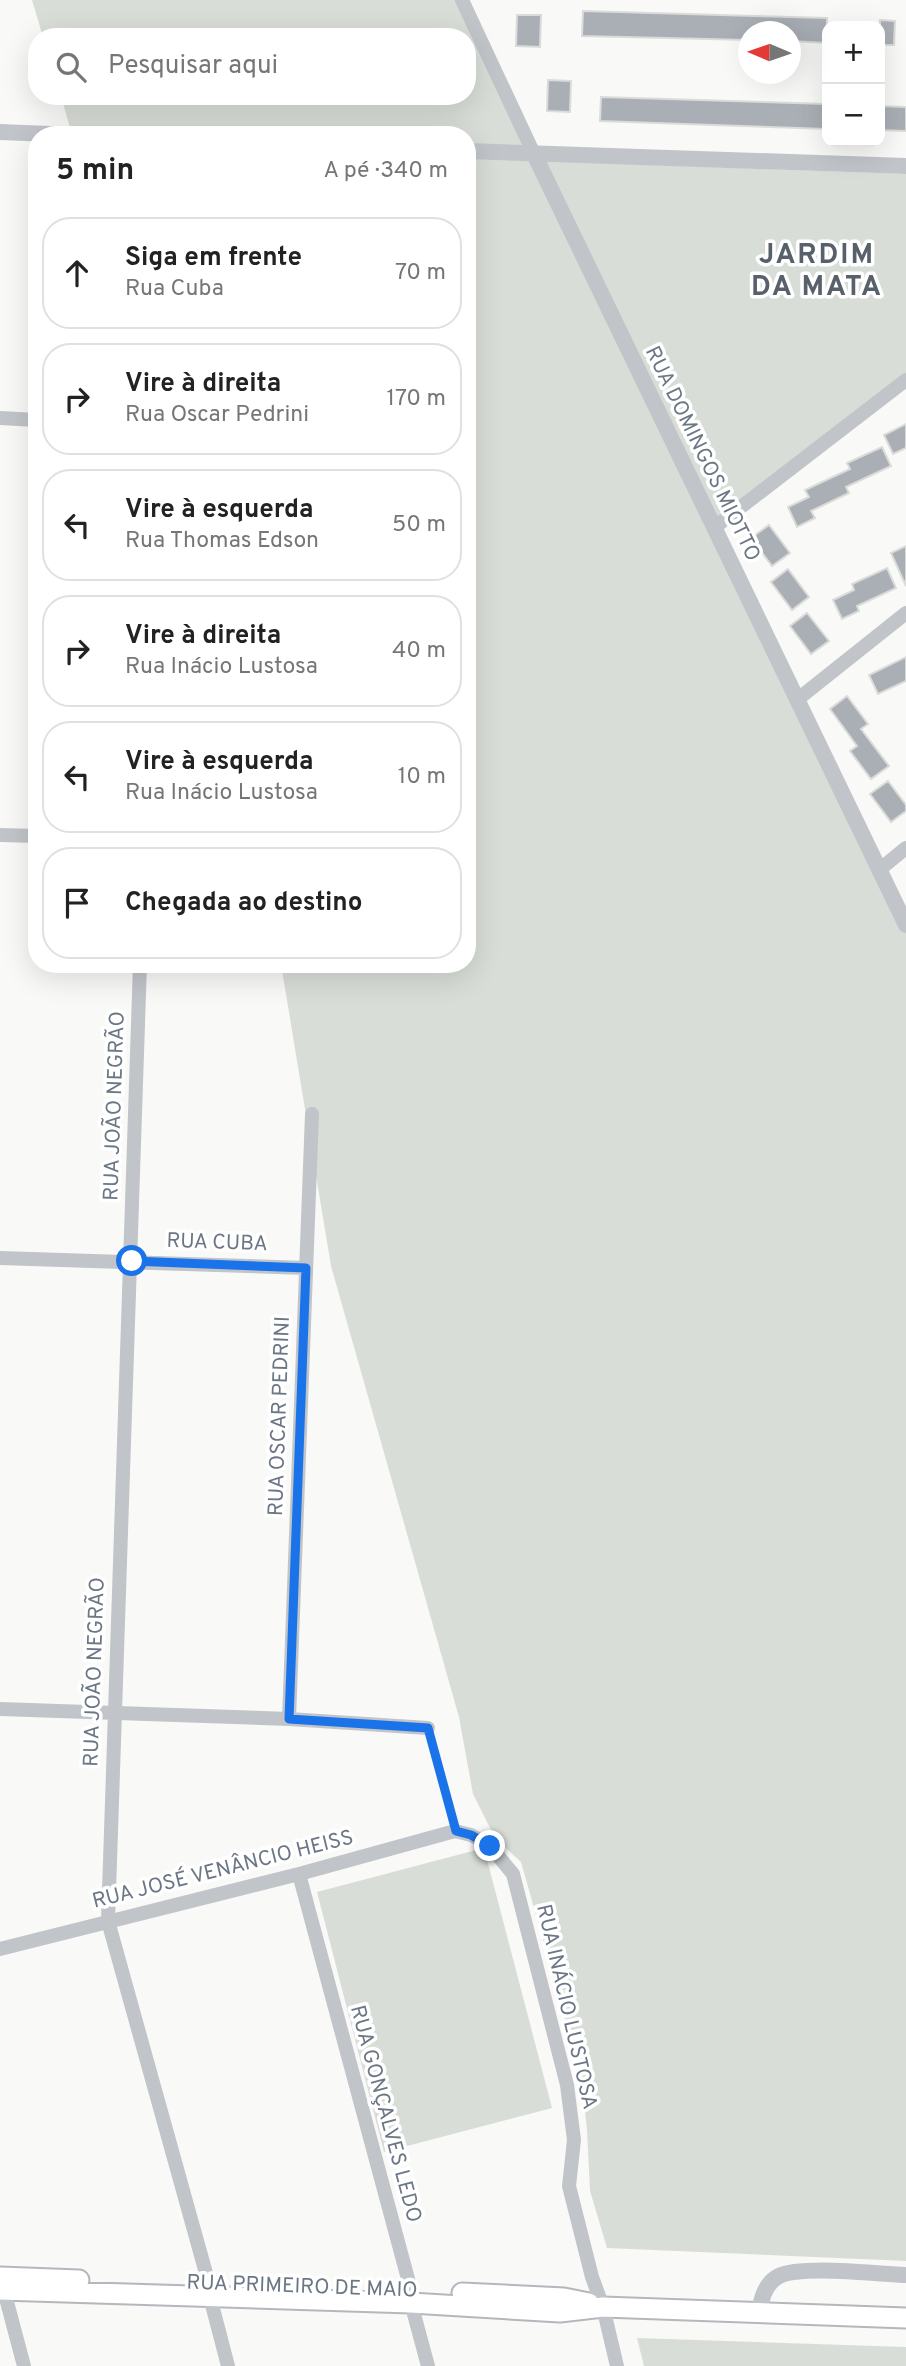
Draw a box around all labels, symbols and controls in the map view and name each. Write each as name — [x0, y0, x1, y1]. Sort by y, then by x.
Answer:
north arrow — [738, 21, 801, 84]
map controls — [822, 21, 885, 147]
button: + — [822, 21, 885, 84]
search box — [28, 28, 476, 105]
icon: search — [52, 48, 90, 86]
text: Pesquisar aqui — [108, 50, 278, 83]
button: − — [822, 84, 885, 147]
text: 5 min — [56, 153, 134, 190]
text: A pé · 340 m — [324, 157, 448, 186]
district label: JARDIM DA MATA — [751, 238, 883, 306]
text: Siga em frente — [125, 242, 302, 275]
icon: ahead — [58, 254, 96, 292]
text: 70 m — [395, 259, 446, 288]
text: Rua Cuba — [125, 275, 224, 304]
street label: RUA DOMINGOS MIOTTO — [638, 342, 766, 566]
text: Vire à direita — [125, 368, 281, 401]
icon: right — [58, 380, 96, 418]
text: 170 m — [387, 385, 446, 414]
text: Rua Oscar Pedrini — [125, 401, 309, 430]
text: Vire à esquerda — [125, 494, 313, 527]
icon: left — [58, 506, 96, 544]
text: 50 m — [392, 511, 446, 540]
text: Rua Thomas Edson — [125, 527, 319, 556]
text: Vire à direita — [125, 620, 281, 653]
icon: right — [58, 632, 96, 670]
text: 40 m — [392, 637, 446, 666]
text: Rua Inácio Lustosa — [125, 653, 318, 682]
text: Vire à esquerda — [125, 746, 313, 779]
icon: left — [58, 758, 96, 796]
text: 10 m — [398, 763, 446, 792]
text: Rua Inácio Lustosa — [125, 779, 318, 808]
icon: arrive — [58, 884, 96, 922]
text: Chegada ao destino — [125, 887, 362, 920]
street label: RUA JOÃO NEGRÃO — [98, 1011, 132, 1201]
street label: RUA CUBA — [166, 1228, 268, 1258]
route start — [116, 1245, 147, 1276]
street label: RUA OSCAR PEDRINI — [263, 1316, 297, 1516]
street label: RUA JOÃO NEGRÃO — [78, 1577, 112, 1767]
street label: RUA JOSÉ VENÂNCIO HEISS — [89, 1823, 356, 1916]
route end — [474, 1830, 505, 1861]
street label: RUA INÁCIO LUSTOSA — [529, 1901, 604, 2112]
street label: RUA GONÇALVES LEDO — [343, 2002, 427, 2226]
street label: RUA PRIMEIRO DE MAIO — [186, 2269, 418, 2305]

